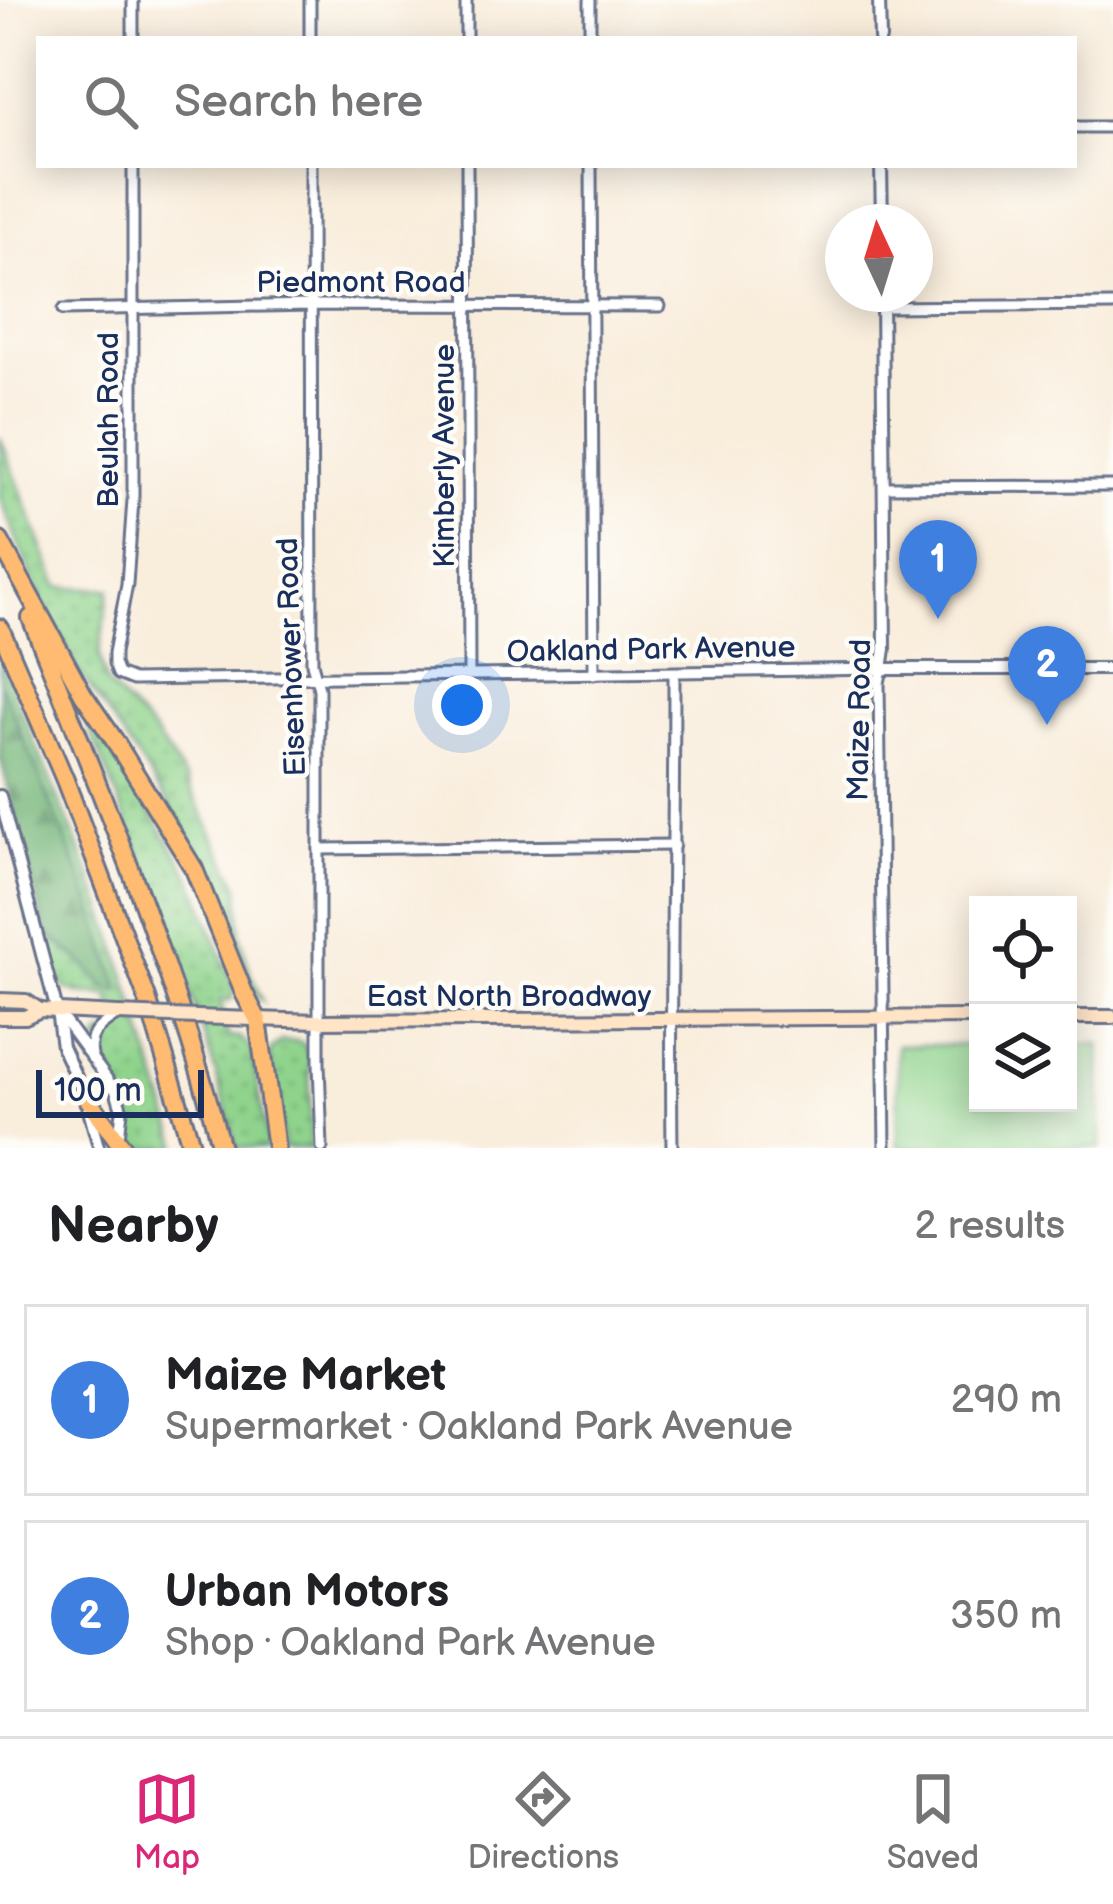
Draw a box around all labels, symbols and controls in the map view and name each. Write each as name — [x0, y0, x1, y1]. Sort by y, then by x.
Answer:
search box — [36, 36, 1077, 168]
icon: search — [78, 69, 144, 135]
text: Search here — [174, 75, 423, 130]
north arrow — [825, 204, 933, 312]
street label: Piedmont Road — [256, 265, 466, 301]
street label: Beulah Road — [91, 332, 127, 508]
street label: Kimberly Avenue — [427, 344, 463, 568]
pin: 1 — [899, 520, 977, 619]
street label: Eisenhower Road — [270, 537, 314, 777]
pin: 2 — [1008, 626, 1086, 725]
street label: Oakland Park Avenue — [506, 629, 796, 671]
street label: Maize Road — [841, 639, 879, 801]
your location — [432, 675, 492, 735]
map controls — [969, 896, 1077, 1112]
button: locate — [969, 896, 1077, 1004]
street label: East North Broadway — [367, 979, 652, 1015]
button: layers — [969, 1004, 1077, 1112]
scale bar — [36, 1064, 204, 1117]
text: 100 m — [54, 1071, 142, 1111]
text: Nearby — [48, 1196, 219, 1257]
text: 2 results — [914, 1203, 1065, 1250]
text: Maize Market — [165, 1349, 446, 1404]
text: 1 — [82, 1377, 98, 1424]
text: 290 m — [951, 1377, 1062, 1424]
text: Supermarket · Oakland Park Avenue — [165, 1404, 793, 1451]
text: Urban Motors — [165, 1565, 449, 1620]
text: 2 — [78, 1593, 102, 1640]
text: 350 m — [950, 1593, 1062, 1640]
text: Shop · Oakland Park Avenue — [165, 1620, 656, 1667]
tab: Map — [134, 1766, 200, 1878]
tab: Directions — [467, 1766, 619, 1878]
tab: Saved — [887, 1766, 979, 1878]

